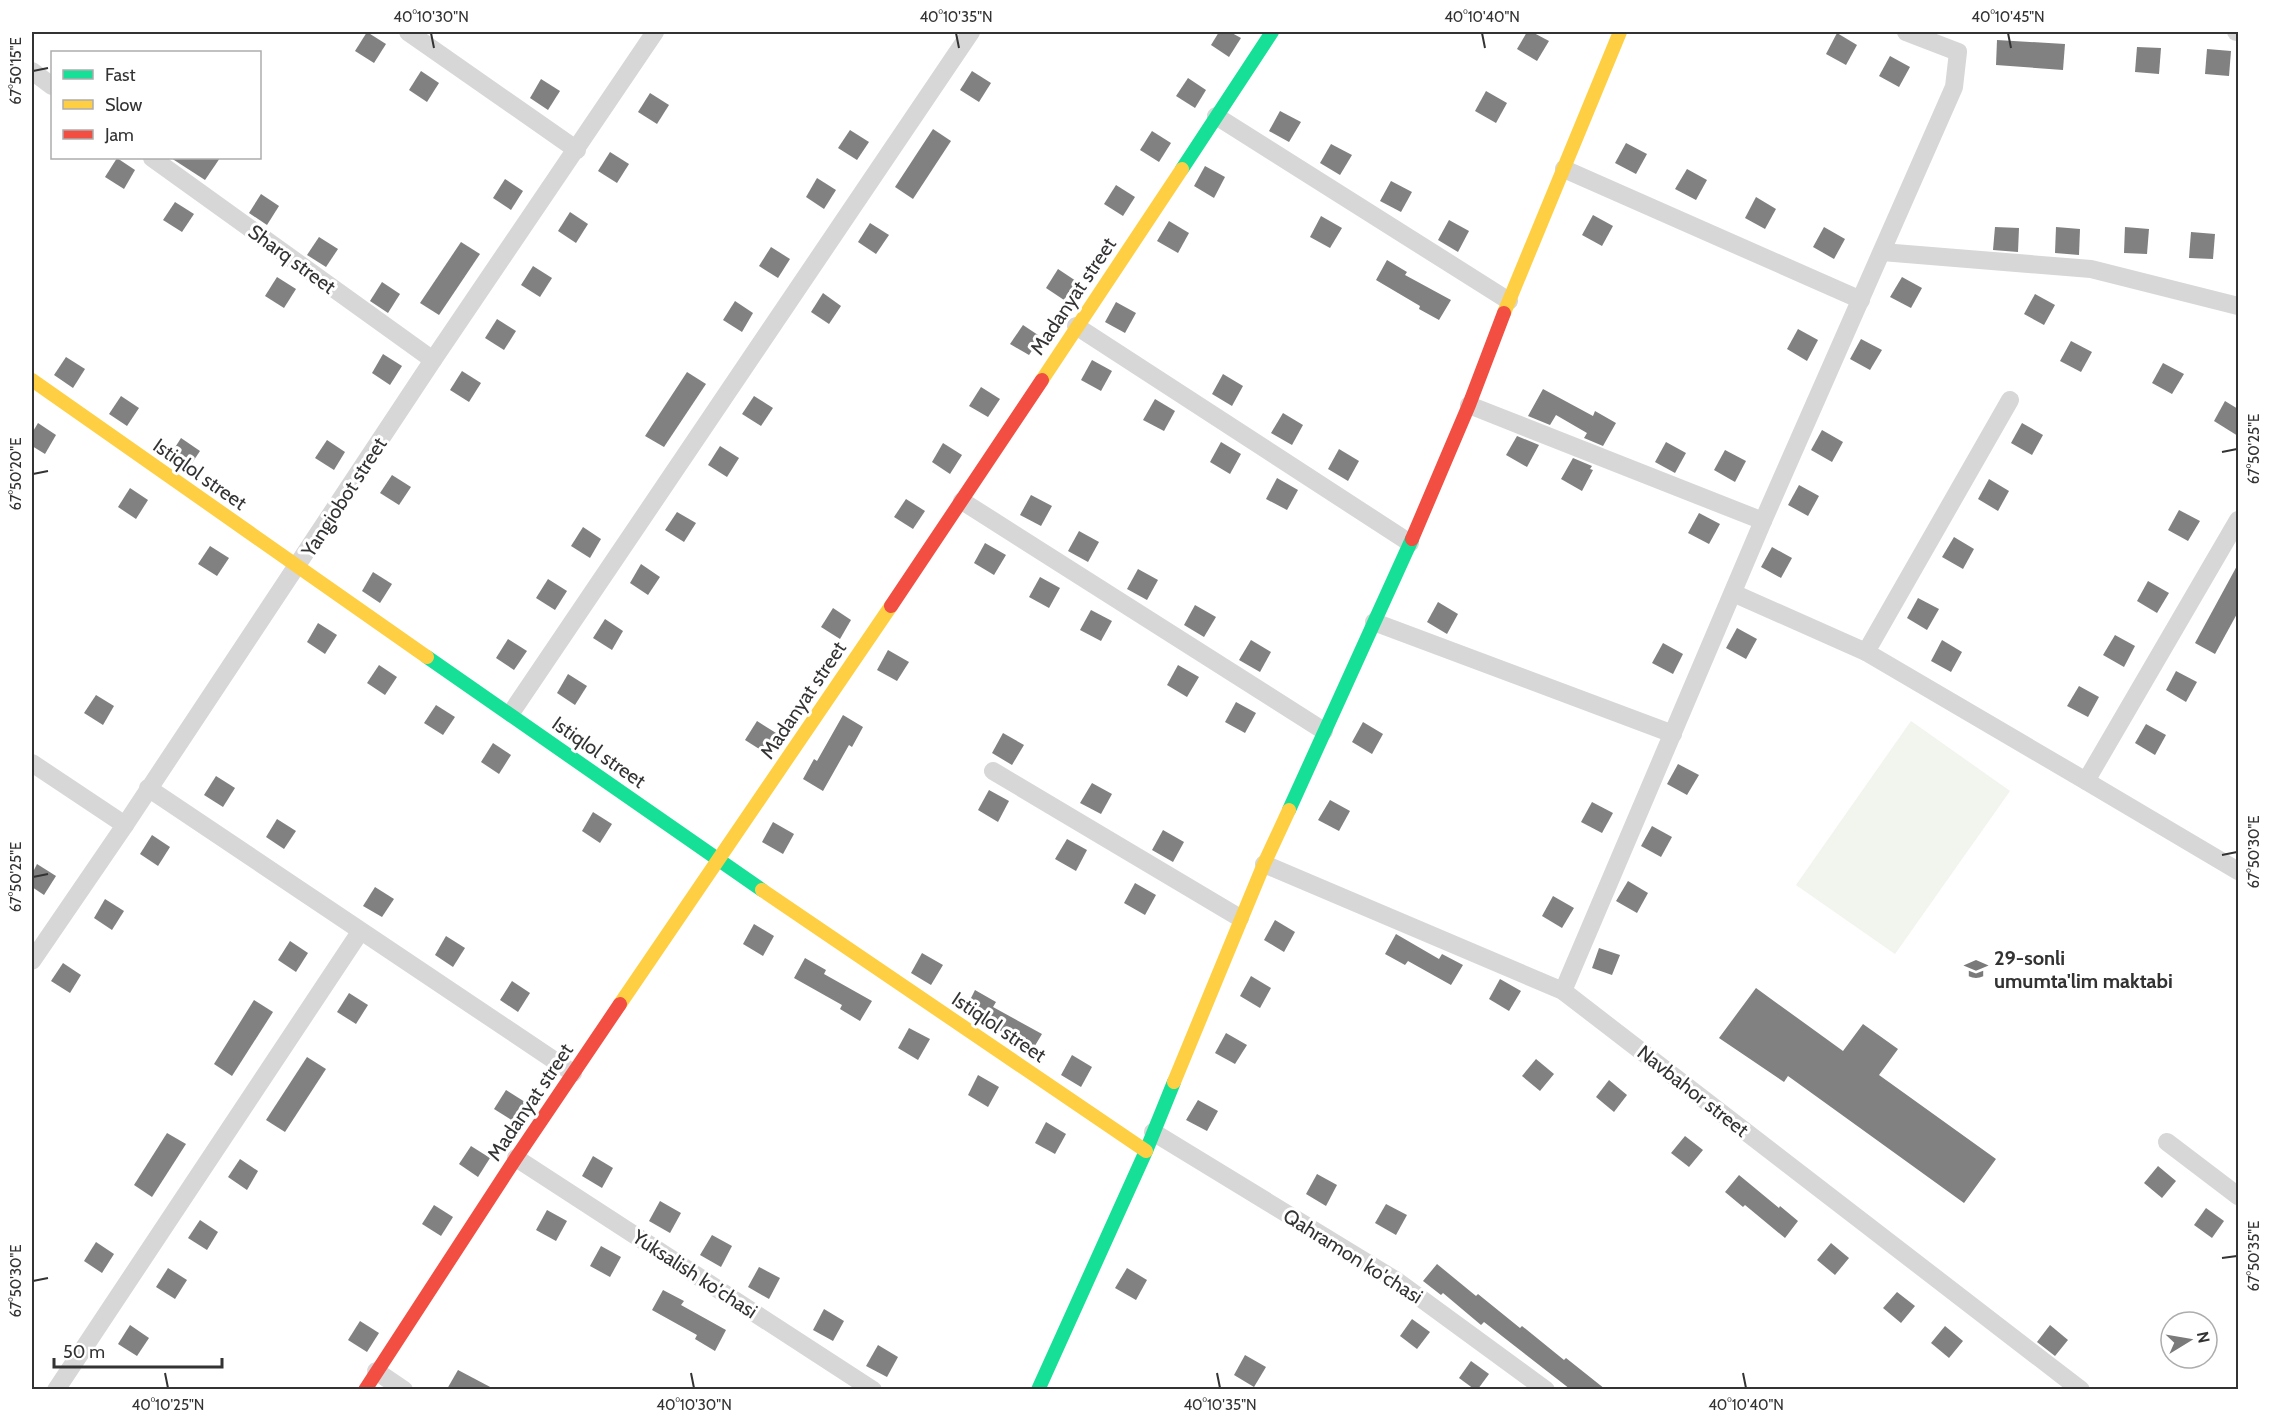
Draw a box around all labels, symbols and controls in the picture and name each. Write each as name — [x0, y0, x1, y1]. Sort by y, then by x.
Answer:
text: 40°10'30"N — [393, 8, 469, 26]
text: 40°10'35"N — [919, 8, 993, 26]
text: 40°10'40"N — [1444, 8, 1520, 26]
text: 40°10'45"N — [1971, 8, 2045, 26]
text: 67°50'15"E — [7, 37, 25, 105]
legend — [51, 51, 261, 159]
text: Fast — [105, 64, 136, 86]
text: Slow — [105, 94, 142, 116]
text: Jam — [104, 124, 134, 146]
street label: Sharq street — [244, 219, 341, 299]
street label: Madanyat street — [1025, 233, 1121, 359]
text: 67°50'25"E — [2245, 414, 2263, 484]
street label: Yangiobot street — [296, 432, 392, 562]
street label: Istiqlol street — [149, 433, 252, 515]
text: 67°50'20"E — [7, 438, 25, 510]
street label: Madanyat street — [755, 637, 851, 763]
street label: Istiqlol street — [548, 711, 651, 793]
text: 67°50'30"E — [2245, 815, 2263, 889]
text: 67°50'25"E — [7, 842, 25, 912]
place label: 29-sonli umumta'lim maktabi — [1994, 946, 2173, 993]
school or university icon: 29-sonli umumta'lim maktabi — [1963, 956, 1989, 982]
street label: Istiqlol street — [947, 987, 1051, 1067]
street label: Madanyat street — [482, 1039, 578, 1165]
street label: Navbahor street — [1633, 1040, 1754, 1142]
street label: Qahramon ko'chasi — [1279, 1203, 1427, 1309]
text: 67°50'35"E — [2245, 1221, 2263, 1291]
street label: Yuksalish ko'chasi — [627, 1224, 762, 1323]
text: 67°50'30"E — [7, 1244, 25, 1318]
north arrow — [2159, 1310, 2219, 1370]
text: N — [2193, 1330, 2214, 1345]
scale bar — [54, 1331, 222, 1369]
text: 50 m — [63, 1341, 105, 1363]
text: 40°10'25"N — [132, 1396, 204, 1414]
text: 40°10'30"N — [656, 1396, 732, 1414]
text: 40°10'35"N — [1183, 1396, 1257, 1414]
text: 40°10'40"N — [1708, 1396, 1784, 1414]

